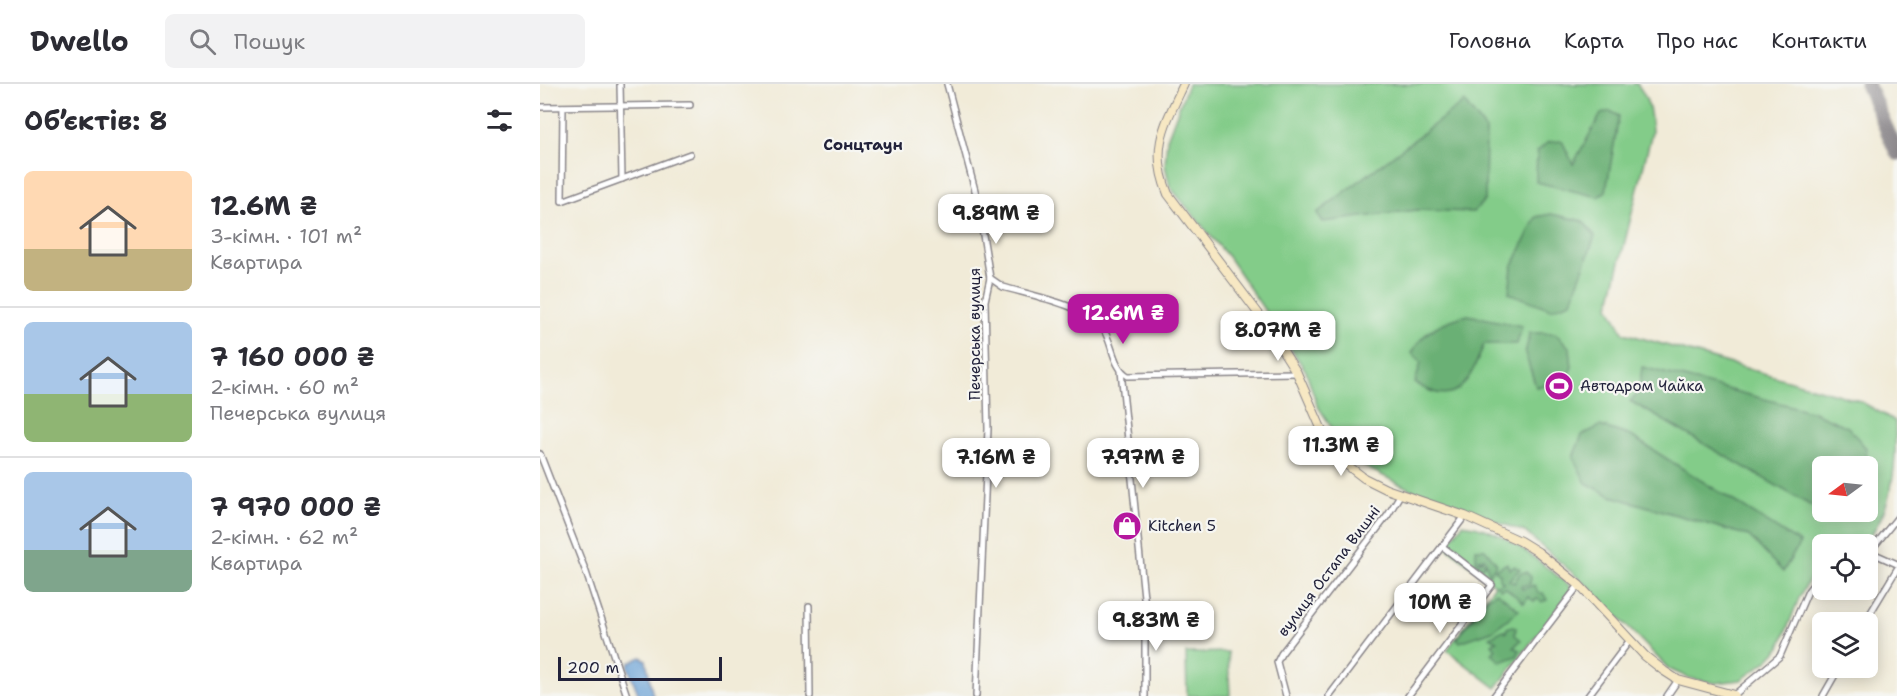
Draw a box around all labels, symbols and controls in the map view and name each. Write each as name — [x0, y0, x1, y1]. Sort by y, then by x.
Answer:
search box — [165, 14, 585, 68]
text: Dwello — [30, 22, 129, 60]
icon: search — [186, 25, 219, 58]
text: Пошук — [234, 27, 305, 56]
text: Головна — [1449, 27, 1531, 55]
text: Карта — [1564, 27, 1624, 55]
text: Про нас — [1657, 27, 1738, 55]
text: Контакти — [1771, 27, 1867, 55]
text: Об’єктів: 8 — [24, 103, 167, 138]
icon: filters — [483, 104, 516, 137]
district label: Сонцтаун — [823, 134, 903, 155]
text: 12.6M ₴ — [210, 188, 317, 223]
pin: 9.89M ₴ — [941, 194, 1051, 245]
icon: home — [72, 195, 144, 267]
text: 9.89M ₴ — [952, 200, 1040, 226]
text: 3-кімн. · 101 m² — [210, 223, 362, 249]
text: Квартира — [210, 249, 302, 275]
street label: Печерська вулиця — [965, 268, 985, 400]
pin: 12.6M ₴ — [1068, 294, 1178, 345]
text: 12.6M ₴ — [1082, 300, 1164, 326]
pin: 8.07M ₴ — [1223, 311, 1333, 362]
text: 8.07M ₴ — [1234, 317, 1322, 343]
text: 7 160 000 ₴ — [210, 339, 375, 374]
icon: home — [72, 346, 144, 418]
sports icon: Автодром Чайка — [1543, 370, 1575, 402]
text: 2-кімн. · 60 m² — [210, 374, 359, 400]
place label: Автодром Чайка — [1580, 376, 1704, 396]
text: Печерська вулиця — [210, 400, 386, 426]
pin: 11.3M ₴ — [1286, 426, 1396, 477]
text: 11.3M ₴ — [1302, 432, 1380, 458]
pin: 7.16M ₴ — [941, 438, 1051, 489]
pin: 7.97M ₴ — [1088, 438, 1198, 489]
text: 7.16M ₴ — [956, 444, 1036, 470]
text: 7.97M ₴ — [1101, 444, 1185, 470]
north arrow — [1812, 456, 1878, 522]
map controls — [1812, 456, 1878, 678]
text: 7 970 000 ₴ — [210, 489, 381, 524]
icon: home — [72, 496, 144, 568]
street label: вулиця Остапа Вишні — [1273, 501, 1385, 641]
shop icon: Kitchen 5 — [1111, 510, 1143, 542]
place label: Kitchen 5 — [1148, 516, 1216, 536]
text: 2-кімн. · 62 m² — [210, 524, 358, 550]
button: locate — [1812, 534, 1878, 600]
text: Квартира — [210, 550, 302, 576]
pin: 10M ₴ — [1398, 583, 1482, 634]
text: 10M ₴ — [1408, 589, 1472, 615]
pin: 9.83M ₴ — [1101, 601, 1211, 652]
text: 9.83M ₴ — [1112, 607, 1200, 633]
button: layers — [1812, 612, 1878, 678]
scale bar — [558, 654, 722, 682]
text: 200 m — [567, 657, 619, 678]

